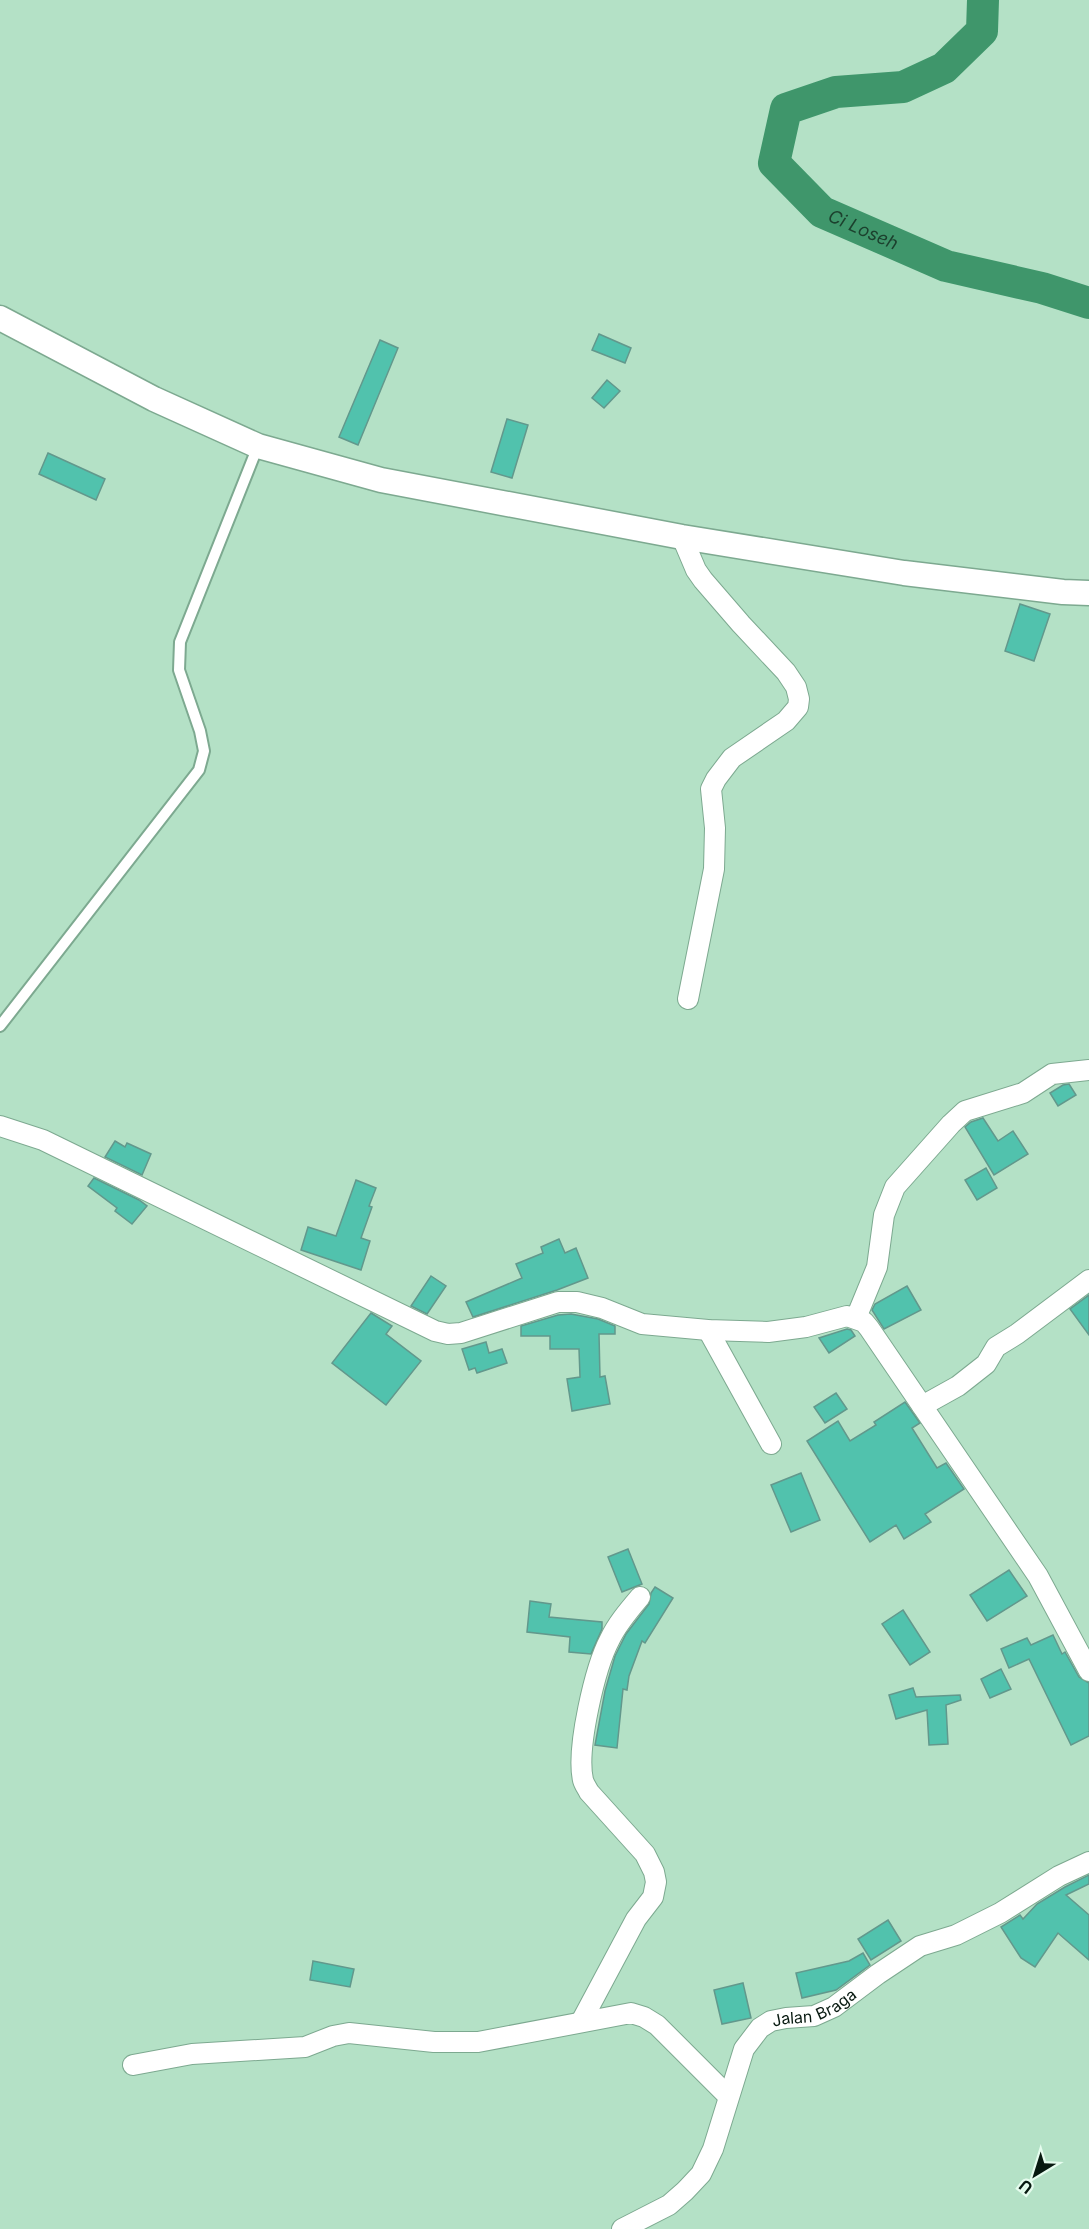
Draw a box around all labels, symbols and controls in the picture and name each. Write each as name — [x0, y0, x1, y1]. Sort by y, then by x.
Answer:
water label: Ci Loseh — [825, 205, 901, 254]
street label: Jalan Braga — [770, 1984, 860, 2031]
north arrow — [1005, 2145, 1065, 2205]
text: U — [1015, 2175, 1037, 2198]

